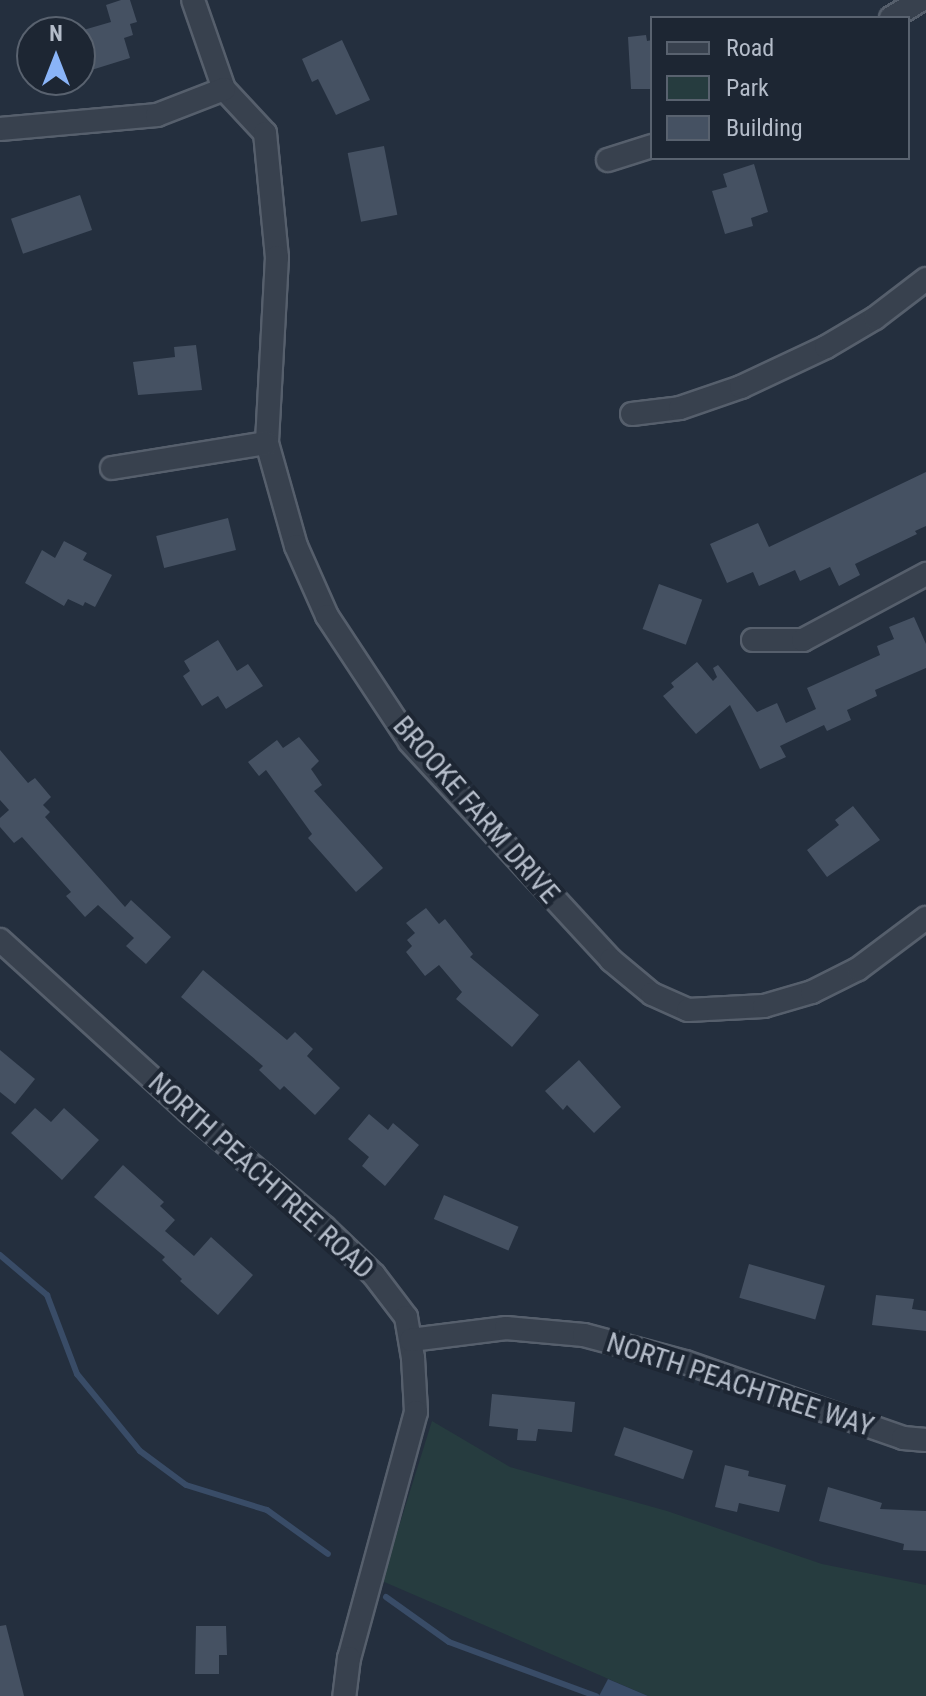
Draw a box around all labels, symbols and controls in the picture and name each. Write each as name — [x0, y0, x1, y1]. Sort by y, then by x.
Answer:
north arrow — [16, 16, 96, 96]
legend — [650, 16, 910, 160]
text: N — [49, 21, 63, 46]
text: Road — [726, 34, 774, 62]
text: Park — [726, 74, 769, 102]
text: Building — [726, 114, 803, 142]
street label: BROOKE FARM DRIVE — [386, 710, 566, 910]
street label: NORTH PEACHTREE ROAD — [141, 1066, 381, 1286]
street label: NORTH PEACHTREE WAY — [602, 1326, 878, 1444]

